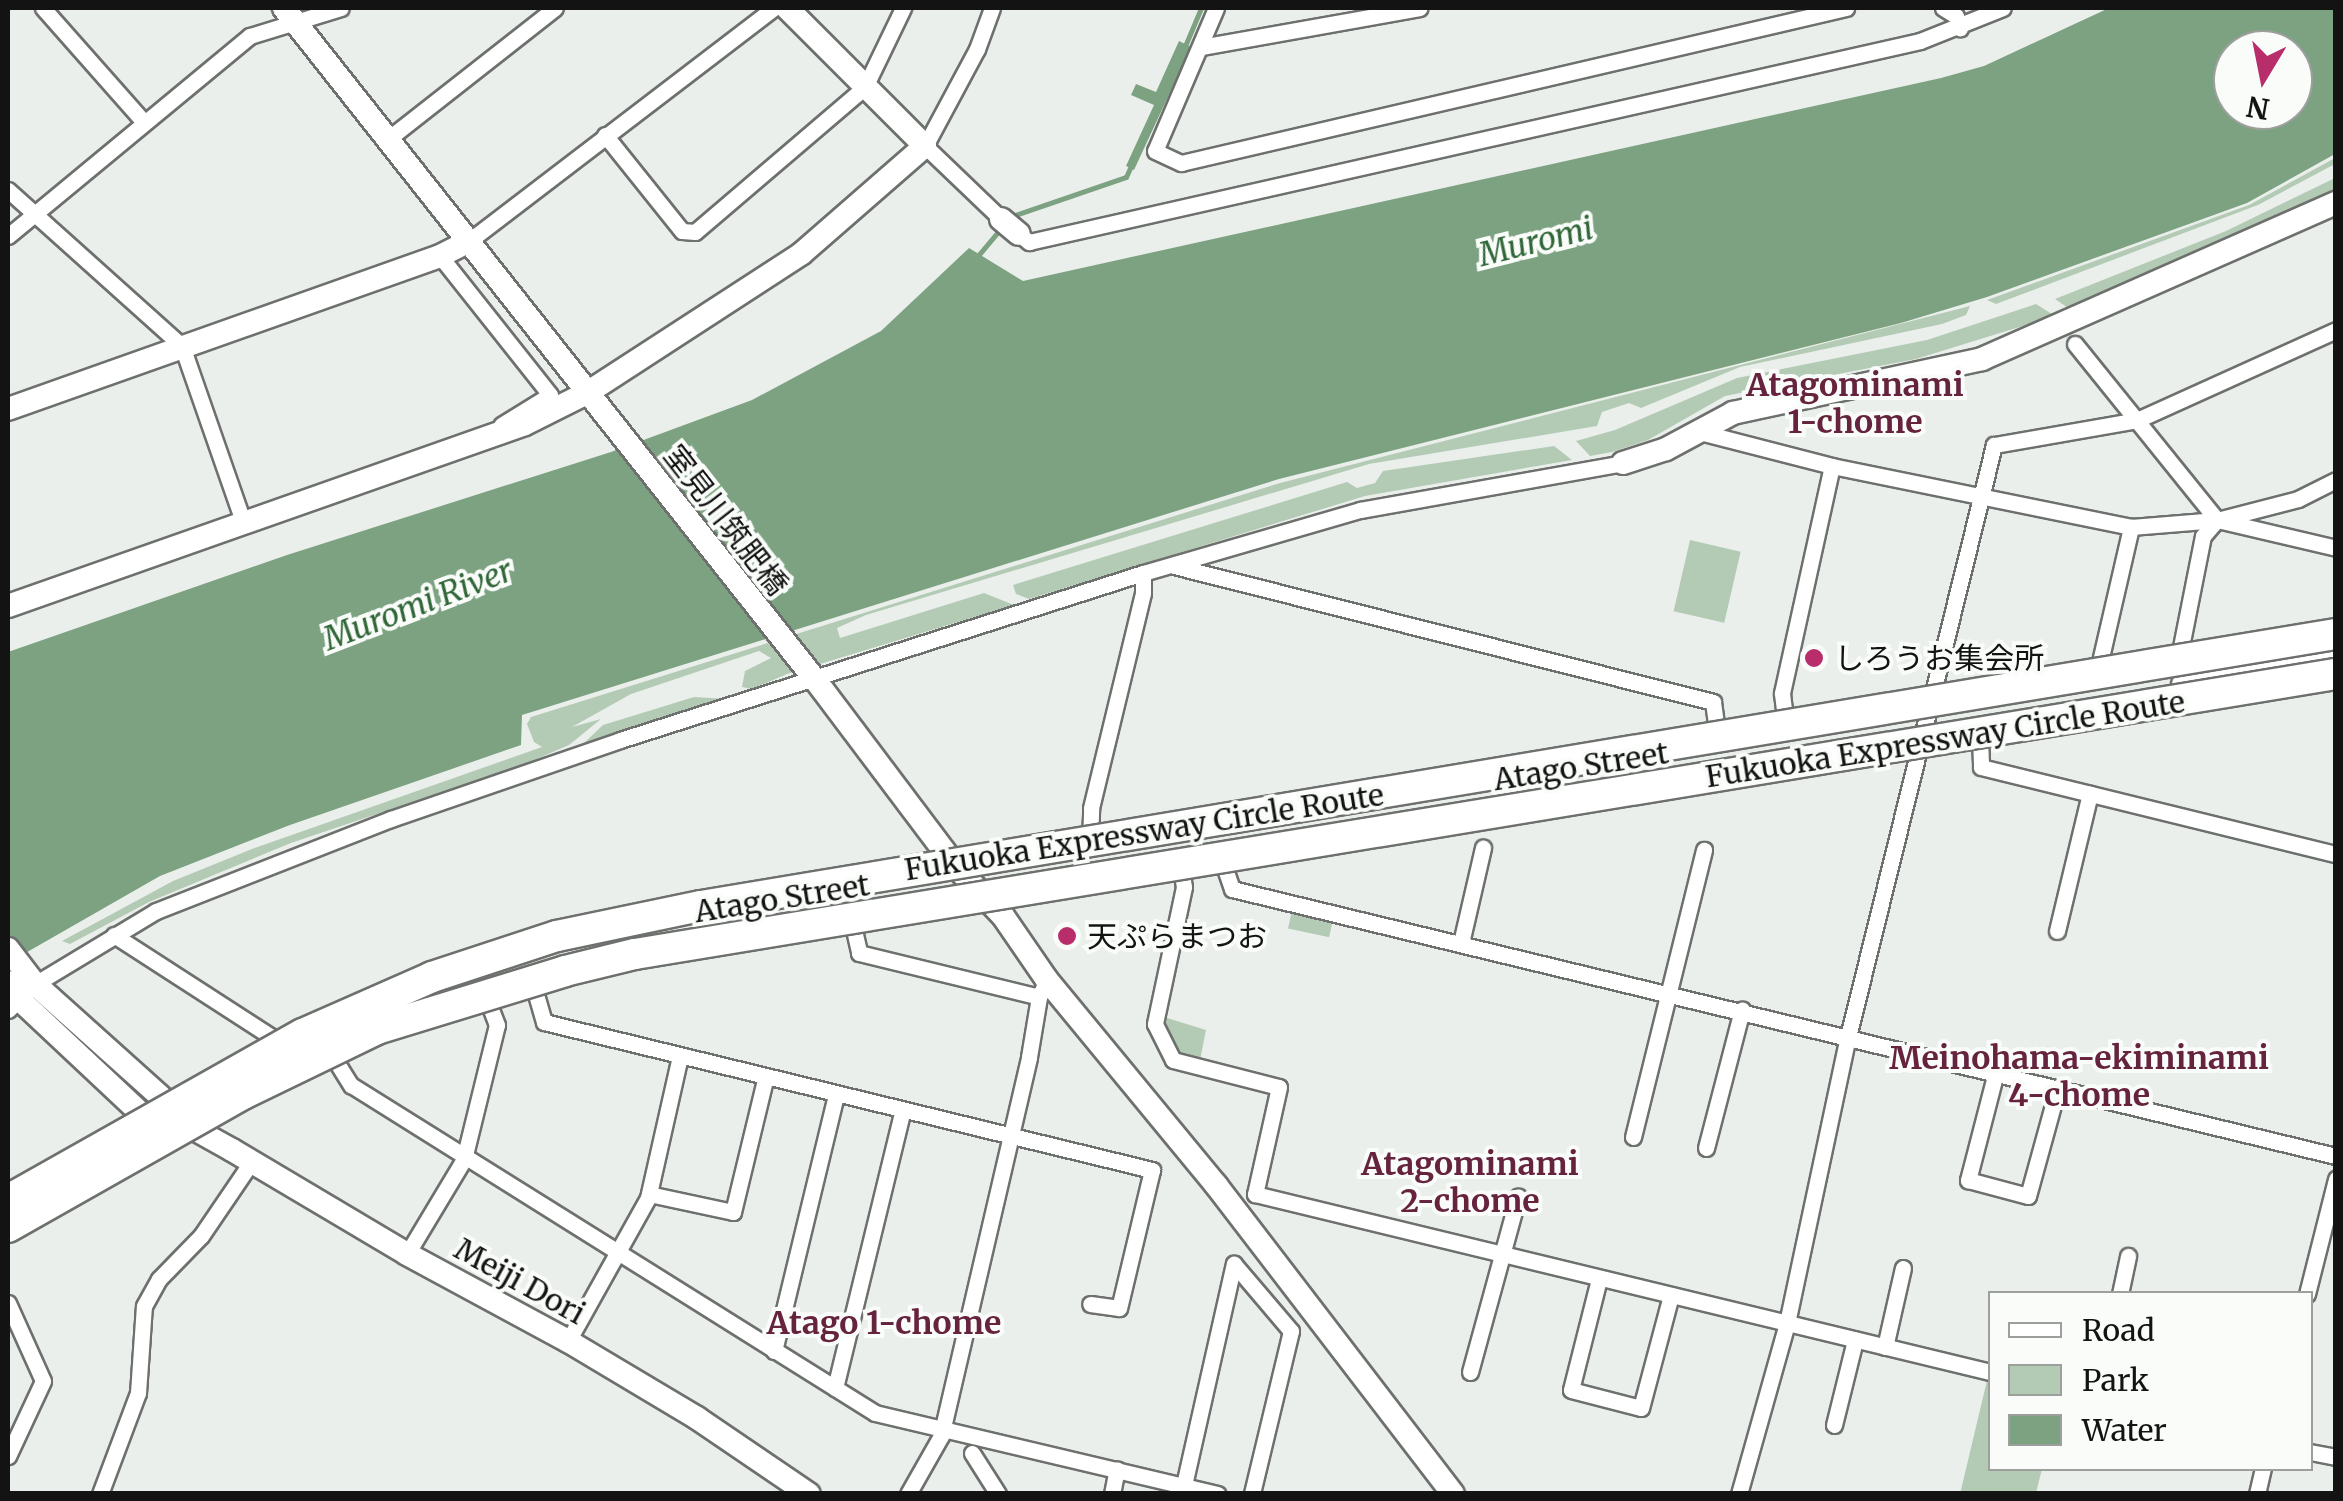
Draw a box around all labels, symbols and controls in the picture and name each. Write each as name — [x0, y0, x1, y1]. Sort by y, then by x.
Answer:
north arrow — [2213, 30, 2313, 130]
text: N — [2244, 88, 2272, 127]
water label: Muromi — [1475, 209, 1597, 275]
district label: Atagominami 1-chome — [1746, 367, 1964, 442]
street label: 室見川筑肥橋 — [656, 438, 796, 602]
water label: Muromi River — [318, 551, 518, 659]
place label: しろうお集会所 — [1834, 640, 2044, 676]
marker: しろうお集会所 — [1803, 647, 1825, 669]
street label: Fukuoka Expressway Circle Route — [1703, 683, 2187, 795]
street label: Atago Street — [1491, 734, 1671, 798]
street label: Fukuoka Expressway Circle Route — [902, 776, 1386, 888]
street label: Atago Street — [692, 866, 872, 930]
place label: 天ぷらまつお — [1087, 918, 1267, 954]
marker: 天ぷらまつお — [1056, 925, 1078, 947]
district label: Meinohama-ekiminami 4-chome — [1889, 1040, 2269, 1115]
district label: Atagominami 2-chome — [1361, 1146, 1579, 1221]
street label: Meiji Dori — [449, 1230, 591, 1332]
legend — [1988, 1291, 2313, 1471]
district label: Atago 1-chome — [767, 1304, 1001, 1342]
text: Road — [2082, 1311, 2155, 1349]
text: Park — [2082, 1361, 2149, 1399]
text: Water — [2082, 1411, 2167, 1449]

